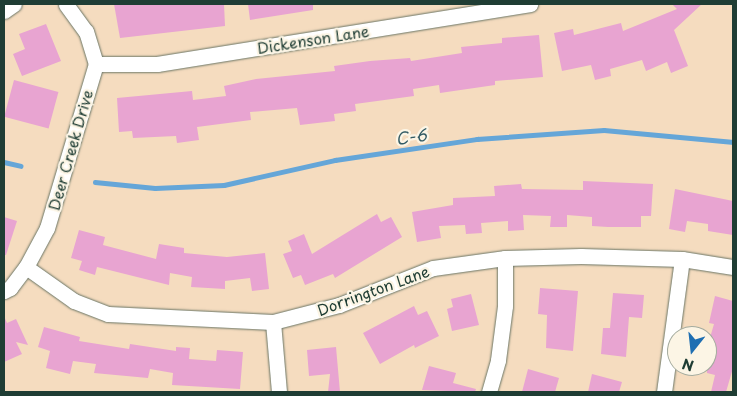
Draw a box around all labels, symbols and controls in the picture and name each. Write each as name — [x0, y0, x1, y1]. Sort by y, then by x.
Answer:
street label: Dickenson Lane — [256, 21, 370, 57]
street label: Deer Creek Drive — [44, 87, 96, 213]
water label: C-6 — [394, 124, 428, 148]
street label: Dorrington Lane — [314, 261, 432, 319]
north arrow — [667, 326, 717, 376]
text: N — [680, 353, 696, 377]

